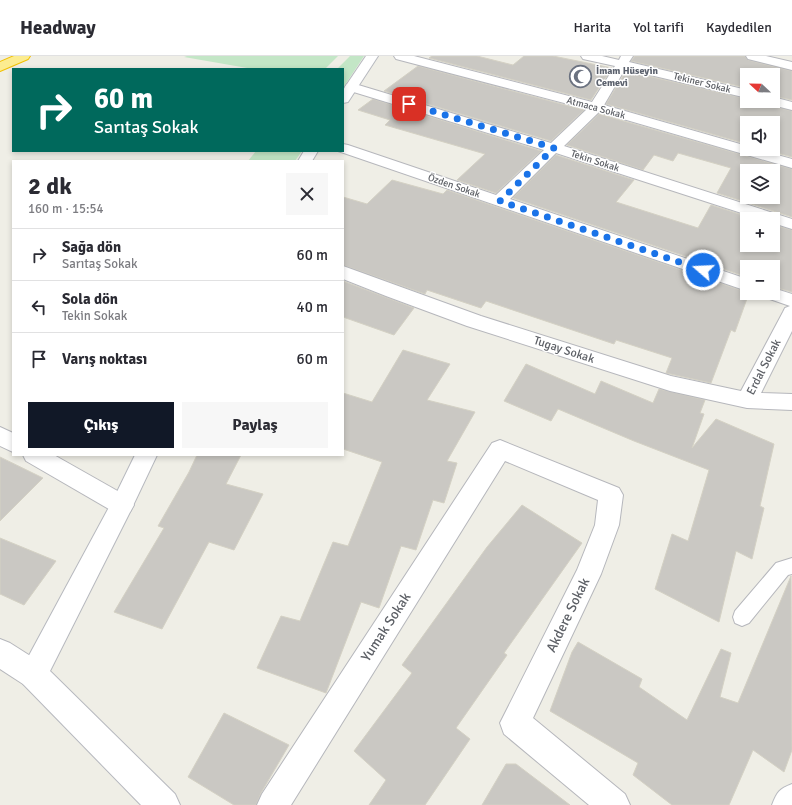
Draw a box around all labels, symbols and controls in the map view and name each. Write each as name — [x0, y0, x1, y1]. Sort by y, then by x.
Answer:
text: Headway — [20, 16, 96, 40]
text: Harita — [574, 19, 611, 36]
text: Yol tarifi — [633, 19, 684, 36]
text: Kaydedilen — [706, 19, 772, 36]
mosque icon: İmam Hüseyin Cemevi — [568, 64, 594, 90]
place label: İmam Hüseyin Cemevi — [596, 64, 658, 89]
north arrow — [740, 68, 780, 108]
map controls — [740, 68, 780, 300]
street label: Tekiner Sokak — [672, 70, 732, 96]
text: 60 m — [94, 82, 153, 116]
icon: right — [28, 84, 80, 136]
pin — [392, 87, 426, 121]
icon: arrive — [398, 93, 420, 115]
street label: Atmaca Sokak — [565, 94, 627, 122]
text: Sarıtaş Sokak — [94, 116, 199, 138]
button: sound — [740, 116, 780, 156]
street label: Tekin Sokak — [569, 148, 621, 174]
button: layers — [740, 164, 780, 204]
text: 2 dk — [28, 171, 72, 201]
street label: Özden Sokak — [426, 171, 482, 201]
button: close — [286, 173, 328, 215]
text: 160 m · 15:54 — [28, 201, 104, 217]
button: + — [740, 212, 780, 252]
text: Sağa dön — [62, 238, 121, 256]
icon: right — [28, 244, 50, 266]
text: 60 m — [297, 246, 328, 264]
position arrow — [682, 249, 724, 291]
text: Sarıtaş Sokak — [62, 256, 138, 272]
button: − — [740, 260, 780, 300]
text: Sola dön — [62, 290, 118, 308]
icon: left — [28, 296, 50, 318]
text: 40 m — [297, 298, 328, 316]
text: Tekin Sokak — [62, 308, 127, 324]
street label: Tugay Sokak — [532, 333, 596, 367]
street label: Erdal Sokak — [744, 337, 784, 397]
icon: arrive — [28, 348, 50, 370]
text: Varış noktası — [62, 350, 147, 368]
text: 60 m — [297, 350, 328, 368]
button: Çıkış — [28, 402, 174, 448]
button: Paylaş — [182, 402, 328, 448]
street label: Akdere Sokak — [543, 575, 593, 655]
street label: Yumak Sokak — [357, 589, 415, 665]

